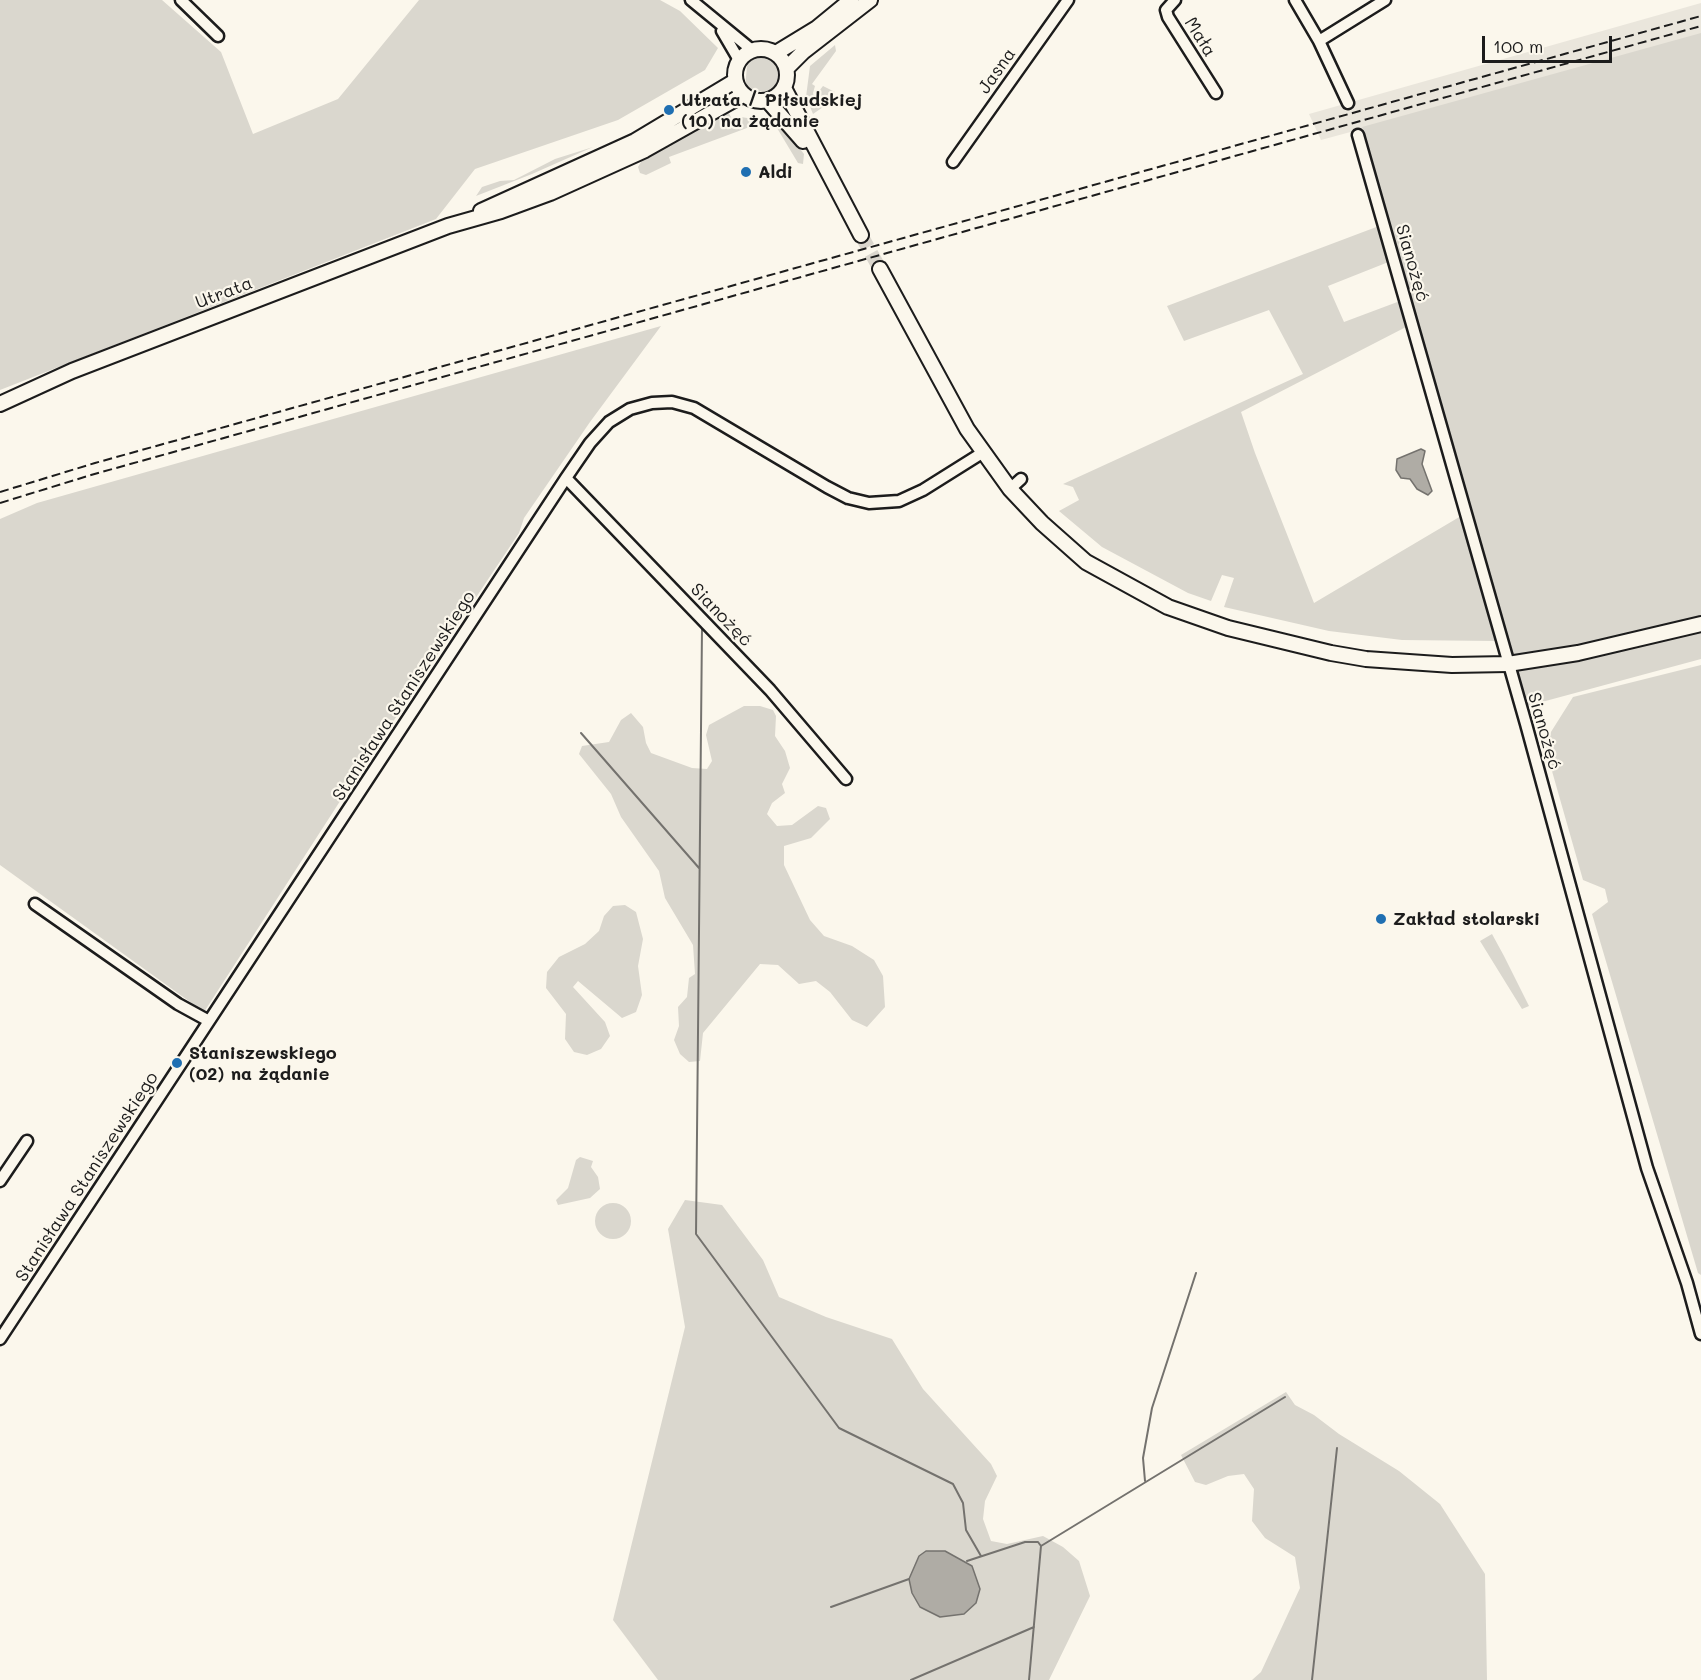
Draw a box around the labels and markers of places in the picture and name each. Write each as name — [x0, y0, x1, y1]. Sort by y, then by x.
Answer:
place label: Utrata / Piłsudskiej (10) na żądanie — [681, 89, 863, 132]
marker: Utrata / Piłsudskiej (10) na żądanie — [662, 103, 676, 117]
place label: Aldi — [758, 161, 793, 183]
marker: Aldi — [739, 165, 753, 179]
place label: Zakład stolarski — [1393, 908, 1540, 930]
marker: Zakład stolarski — [1374, 912, 1388, 926]
place label: Staniszewskiego (02) na żądanie — [189, 1042, 337, 1084]
marker: Staniszewskiego (02) na żądanie — [170, 1056, 184, 1070]

